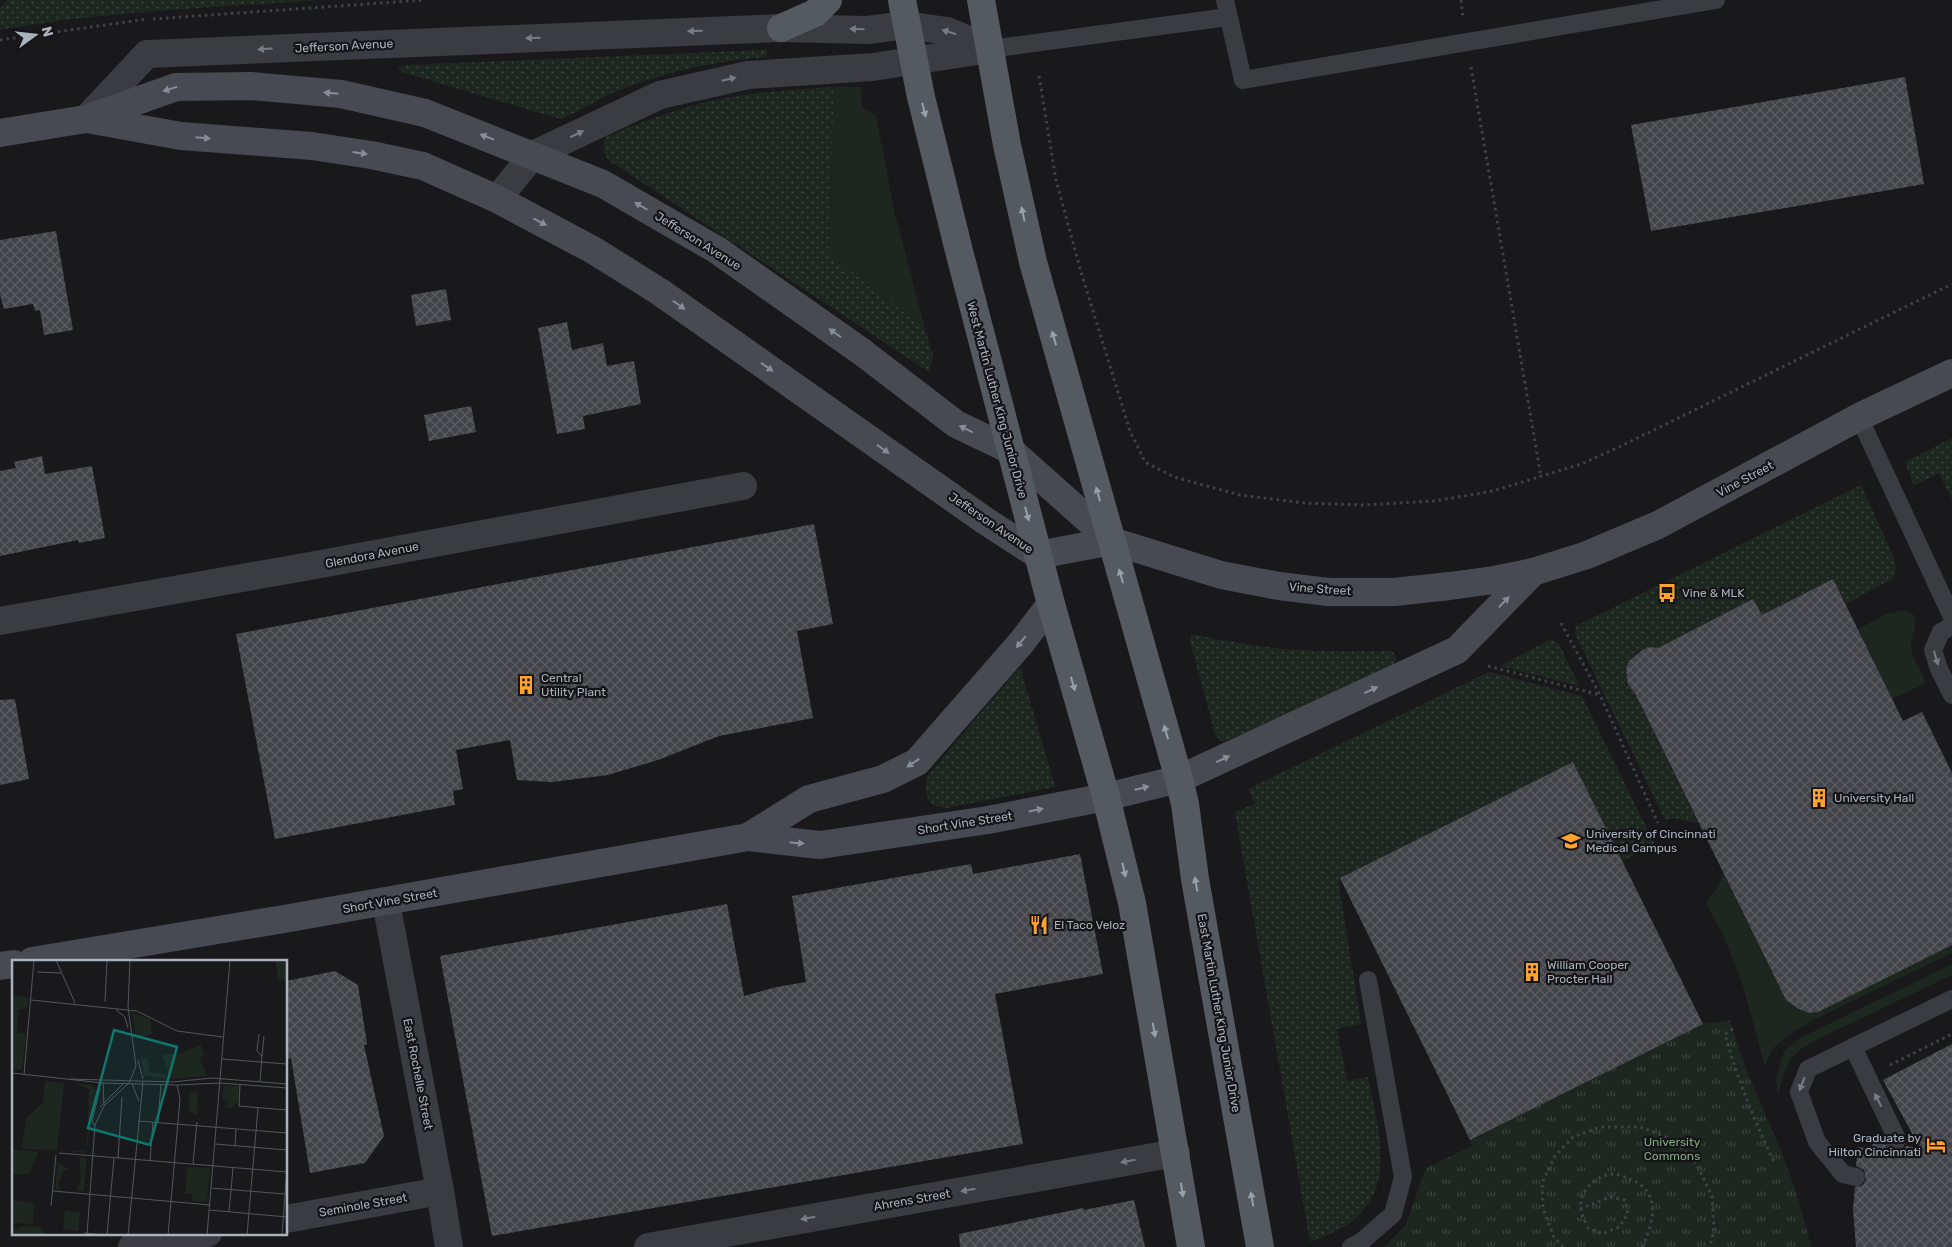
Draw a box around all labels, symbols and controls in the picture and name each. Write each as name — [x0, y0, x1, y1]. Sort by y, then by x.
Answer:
north arrow — [10, 10, 60, 60]
text: N — [38, 25, 57, 39]
one-way arrow — [849, 25, 865, 33]
one-way arrow — [687, 28, 703, 36]
one-way arrow — [941, 28, 956, 36]
one-way arrow — [524, 34, 540, 42]
street label: Jefferson Avenue — [294, 36, 394, 56]
one-way arrow — [257, 46, 273, 54]
one-way arrow — [721, 75, 736, 83]
one-way arrow — [162, 86, 177, 93]
one-way arrow — [323, 89, 339, 97]
one-way arrow — [920, 102, 928, 117]
one-way arrow — [570, 130, 584, 138]
one-way arrow — [479, 133, 494, 141]
one-way arrow — [195, 134, 211, 142]
one-way arrow — [352, 149, 368, 157]
one-way arrow — [634, 201, 647, 210]
one-way arrow — [1018, 206, 1026, 222]
street label: Jefferson Avenue — [652, 209, 744, 273]
one-way arrow — [533, 218, 547, 226]
one-way arrow — [672, 300, 686, 310]
street label: West Martin Luther King Junior Drive — [964, 300, 1030, 500]
one-way arrow — [828, 328, 842, 338]
one-way arrow — [1050, 330, 1058, 345]
one-way arrow — [760, 362, 773, 372]
one-way arrow — [959, 425, 973, 433]
one-way arrow — [876, 444, 890, 454]
street label: Vine Street — [1714, 458, 1776, 500]
one-way arrow — [1094, 487, 1102, 502]
street label: Jefferson Avenue — [946, 490, 1036, 557]
one-way arrow — [1024, 507, 1032, 522]
street label: Glendora Avenue — [324, 539, 420, 571]
one-way arrow — [1117, 568, 1125, 583]
street label: Vine Street — [1288, 580, 1352, 598]
bus stop icon: Vine & MLK — [1656, 582, 1678, 604]
place label: Vine & MLK — [1682, 586, 1745, 600]
one-way arrow — [1498, 596, 1510, 608]
one-way arrow — [1015, 635, 1026, 648]
one-way arrow — [1932, 651, 1940, 666]
place label: Central Utility Plant — [541, 671, 606, 699]
building icon: Central Utility Plant — [515, 674, 537, 696]
one-way arrow — [1069, 677, 1077, 692]
one-way arrow — [1364, 686, 1378, 694]
one-way arrow — [1161, 724, 1169, 739]
one-way arrow — [1216, 755, 1231, 763]
one-way arrow — [906, 759, 920, 768]
one-way arrow — [1135, 784, 1150, 792]
building icon: University Hall — [1808, 787, 1830, 809]
place label: University Hall — [1834, 791, 1914, 805]
one-way arrow — [1029, 806, 1045, 814]
street label: Short Vine Street — [917, 809, 1014, 837]
place label: University of Cincinnati Medical Campus — [1586, 827, 1716, 855]
school or university icon: University of Cincinnati Medical Campus — [1560, 830, 1582, 852]
one-way arrow — [789, 839, 805, 847]
one-way arrow — [1120, 863, 1128, 878]
one-way arrow — [1191, 876, 1199, 892]
street label: Short Vine Street — [342, 886, 439, 916]
street label: East Martin Luther King Junior Drive — [1195, 913, 1243, 1114]
restaurant icon: El Taco Veloz — [1028, 914, 1050, 936]
place label: El Taco Veloz — [1054, 918, 1125, 932]
place label: William Cooper Procter Hall — [1547, 958, 1629, 986]
inset map — [12, 960, 288, 1234]
building icon: William Cooper Procter Hall — [1521, 961, 1543, 983]
street label: East Rochelle Street — [400, 1017, 436, 1131]
one-way arrow — [1150, 1022, 1158, 1038]
one-way arrow — [1798, 1077, 1806, 1092]
one-way arrow — [1874, 1093, 1882, 1107]
place label: Graduate by Hilton Cincinnati — [1828, 1131, 1921, 1159]
hotel icon: Graduate by Hilton Cincinnati — [1925, 1134, 1947, 1156]
park label: University Commons — [1644, 1135, 1701, 1163]
one-way arrow — [1120, 1158, 1136, 1166]
one-way arrow — [1178, 1182, 1186, 1198]
street label: Ahrens Street — [873, 1186, 952, 1214]
one-way arrow — [960, 1186, 976, 1194]
street label: Seminole Street — [318, 1190, 408, 1220]
one-way arrow — [1247, 1191, 1255, 1207]
one-way arrow — [800, 1215, 816, 1223]

